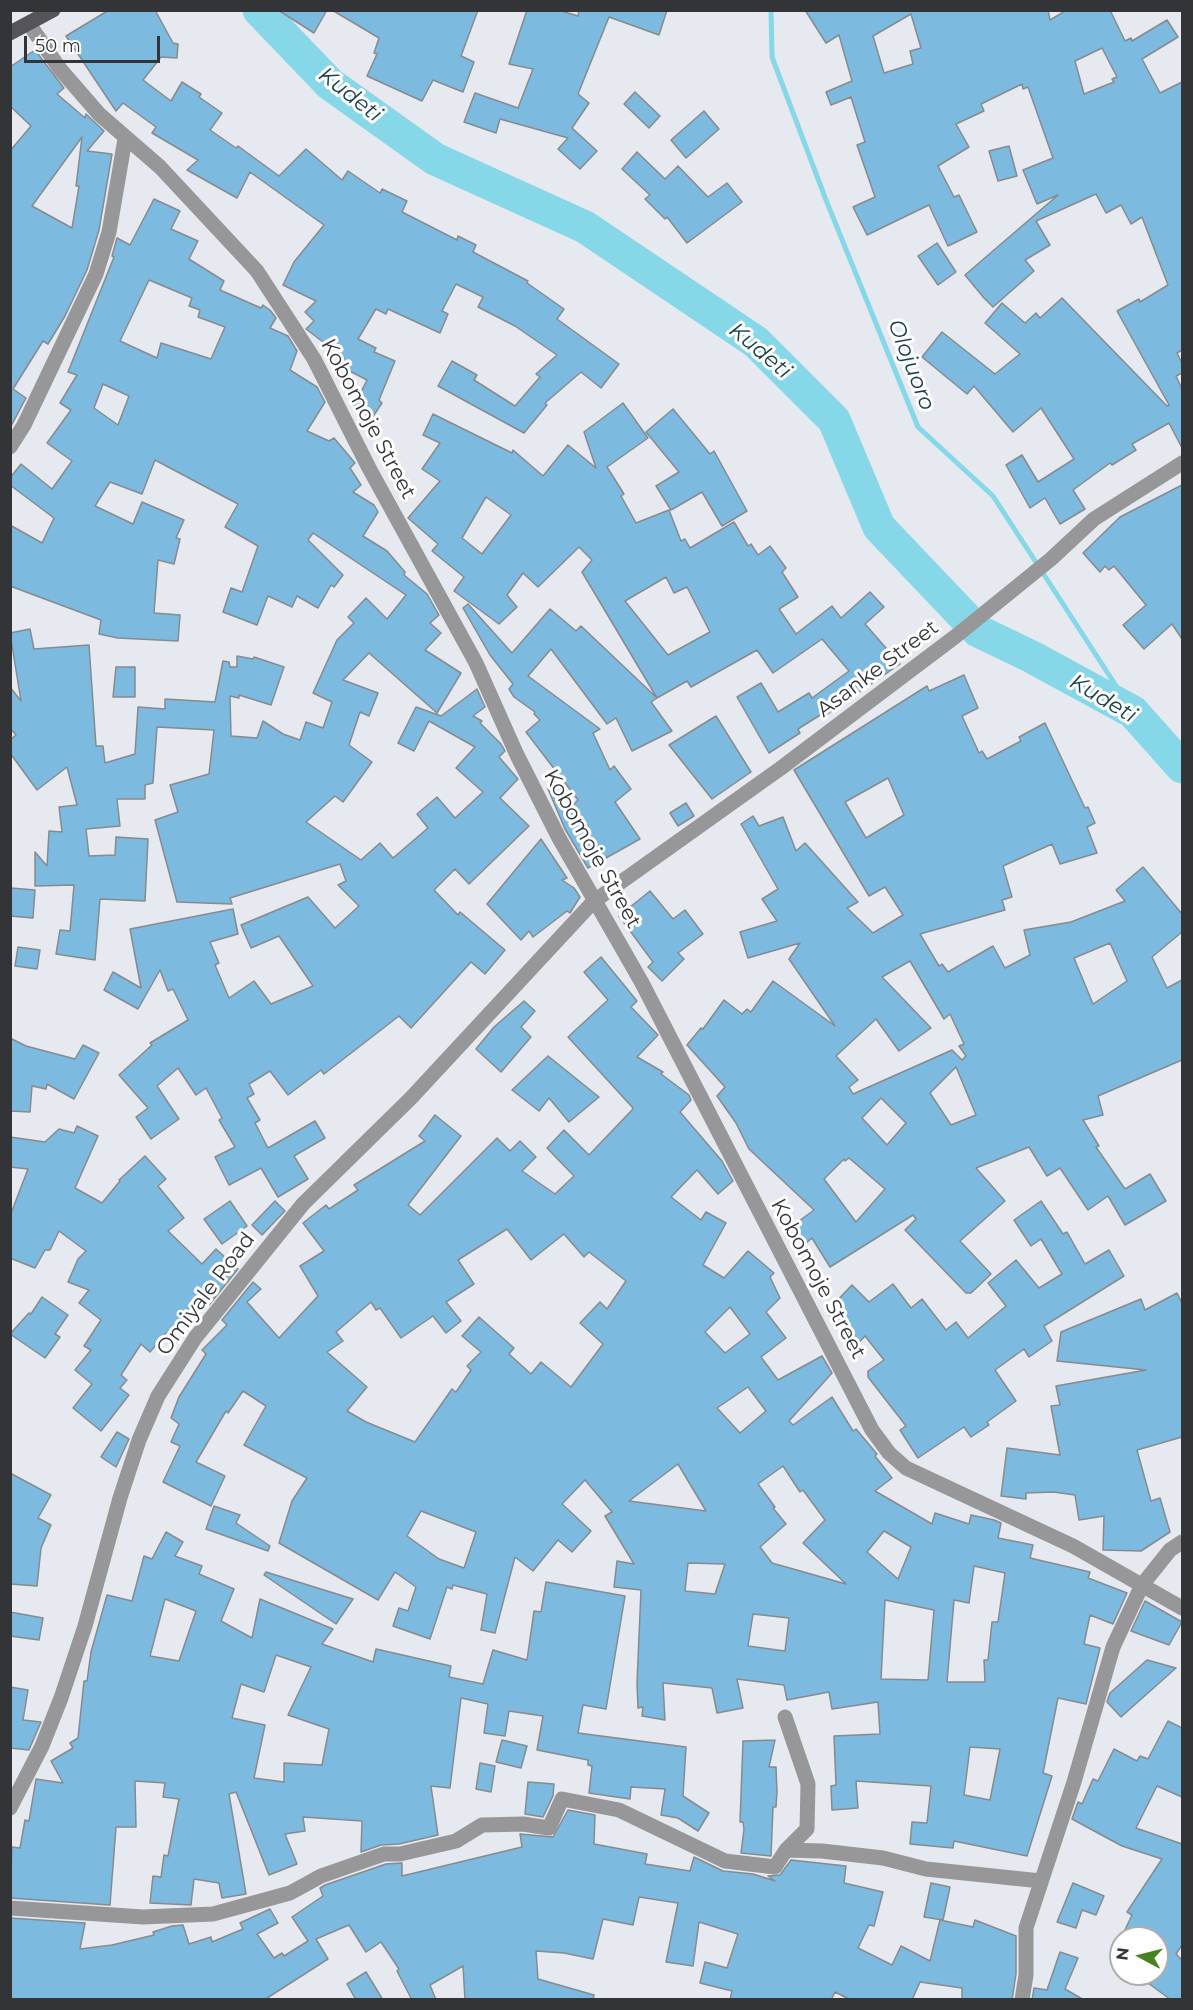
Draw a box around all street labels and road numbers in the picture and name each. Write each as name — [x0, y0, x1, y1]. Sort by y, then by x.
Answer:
street label: Kobomoje Street — [315, 335, 421, 503]
street label: Asanke Street — [812, 615, 944, 723]
street label: Kobomoje Street — [538, 765, 646, 933]
street label: Kobomoje Street — [765, 1195, 871, 1363]
street label: Omiyale Road — [152, 1227, 260, 1361]

